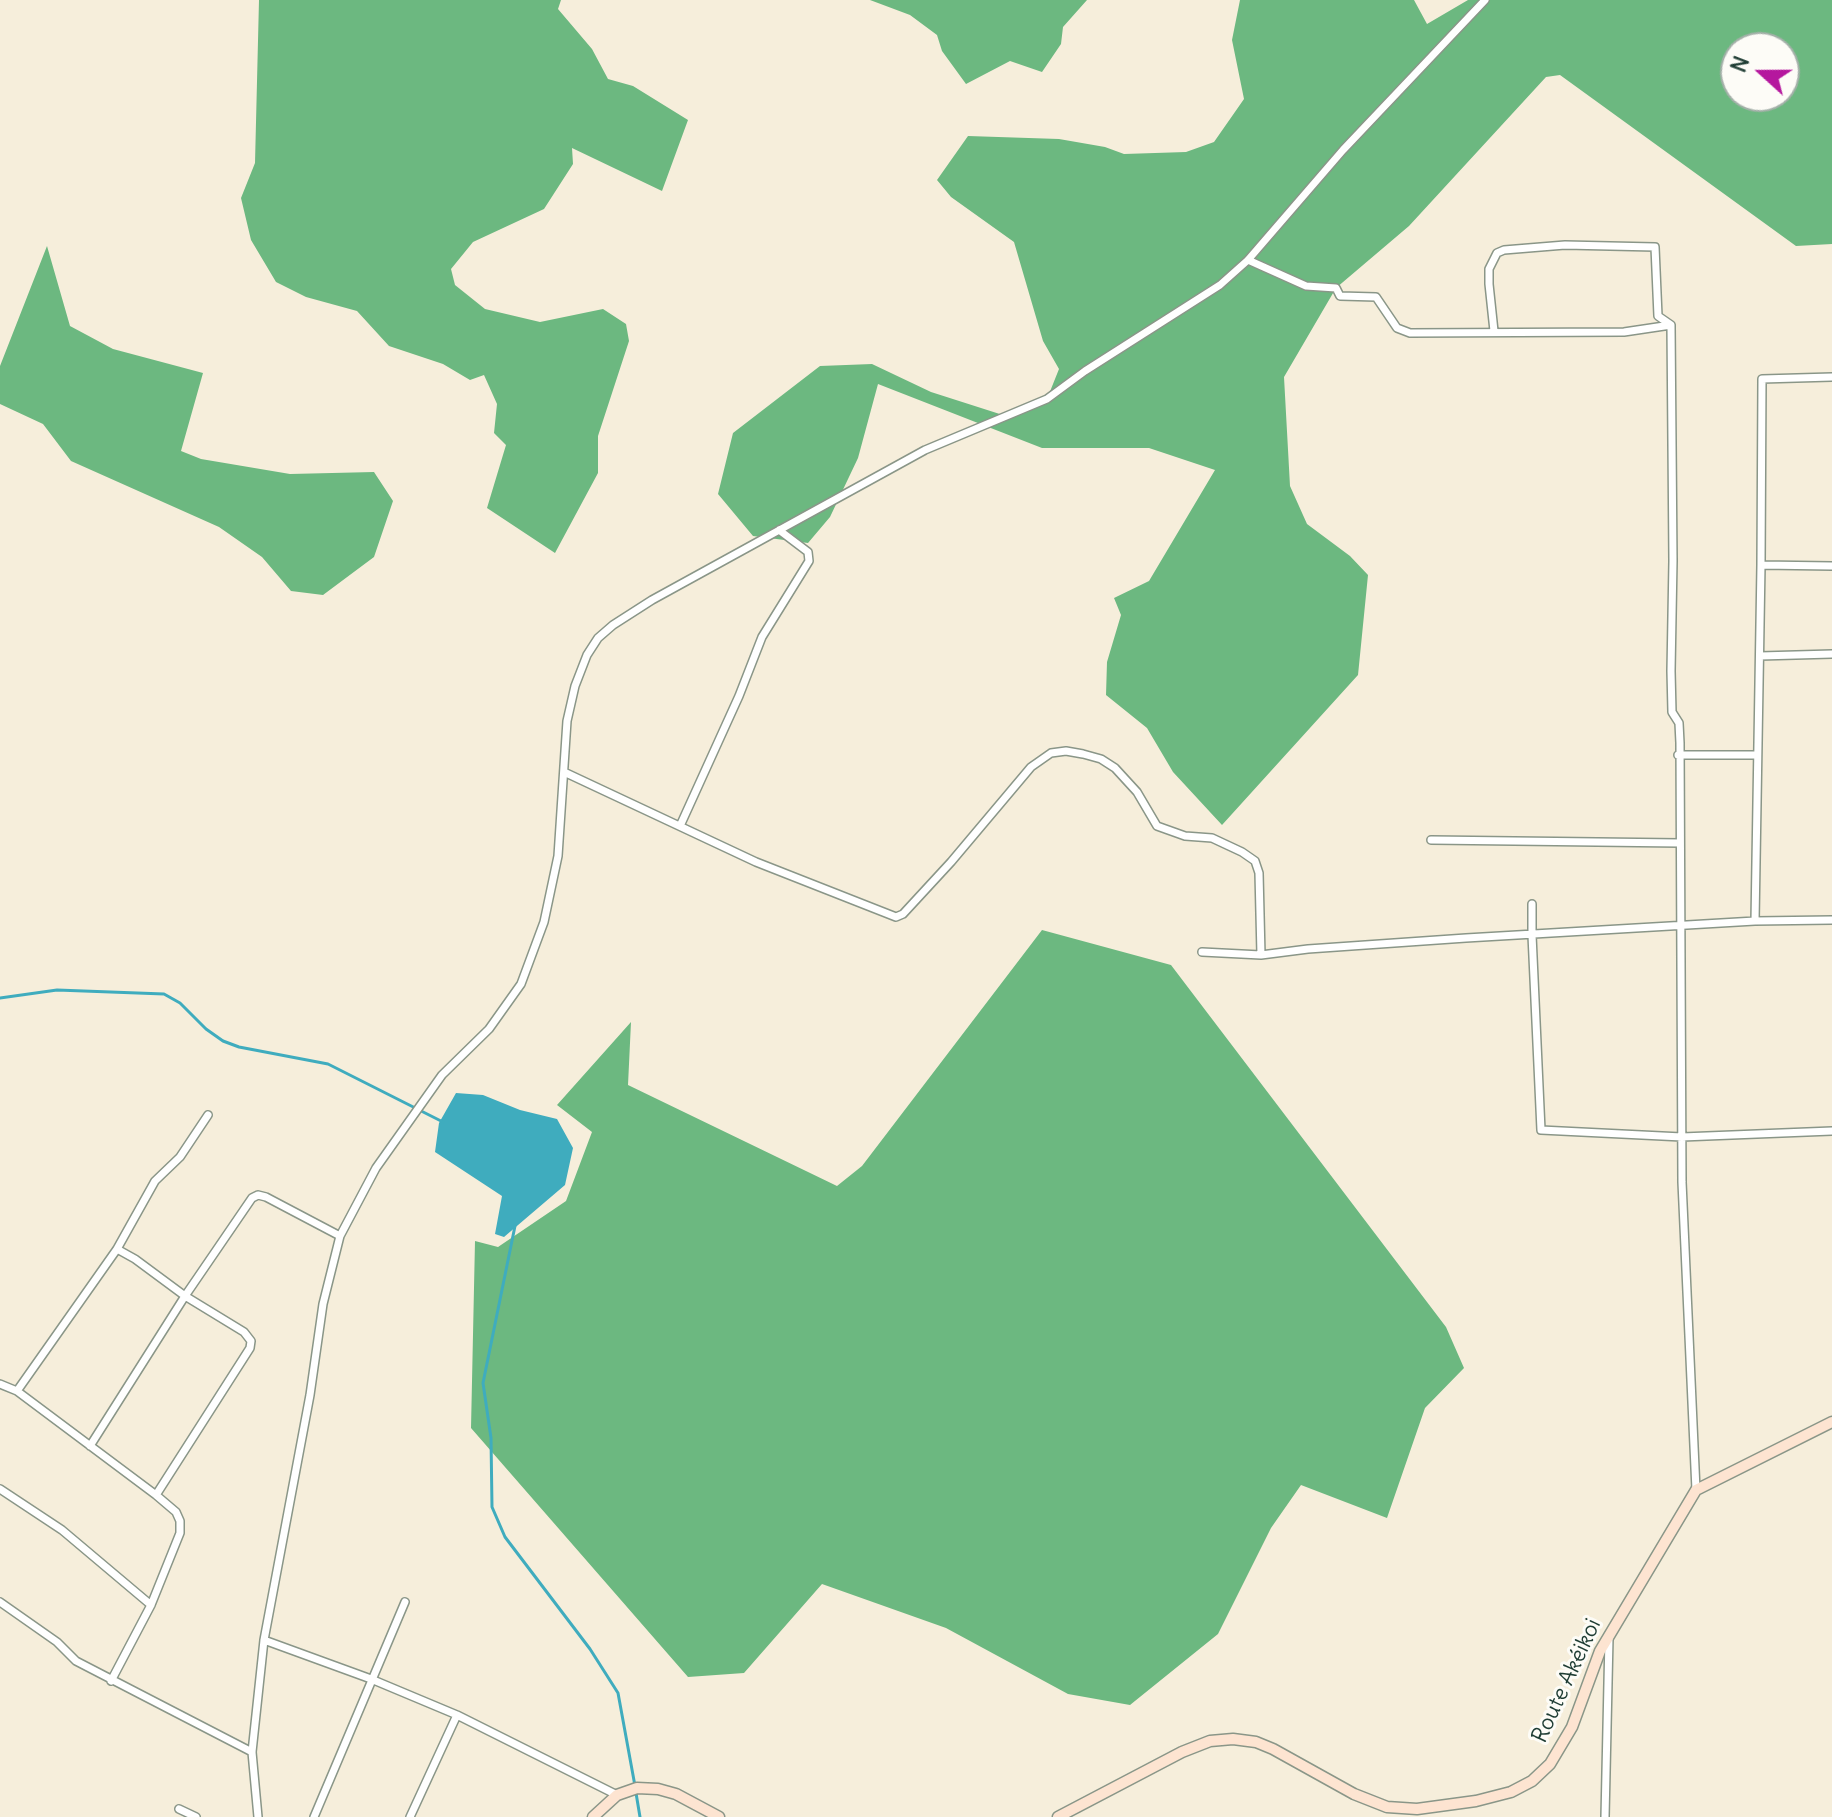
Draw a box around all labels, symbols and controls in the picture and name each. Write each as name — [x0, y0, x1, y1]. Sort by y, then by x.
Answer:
north arrow — [1720, 32, 1800, 112]
text: N — [1724, 52, 1755, 76]
street label: Route Akéikoi — [1527, 1615, 1607, 1747]

